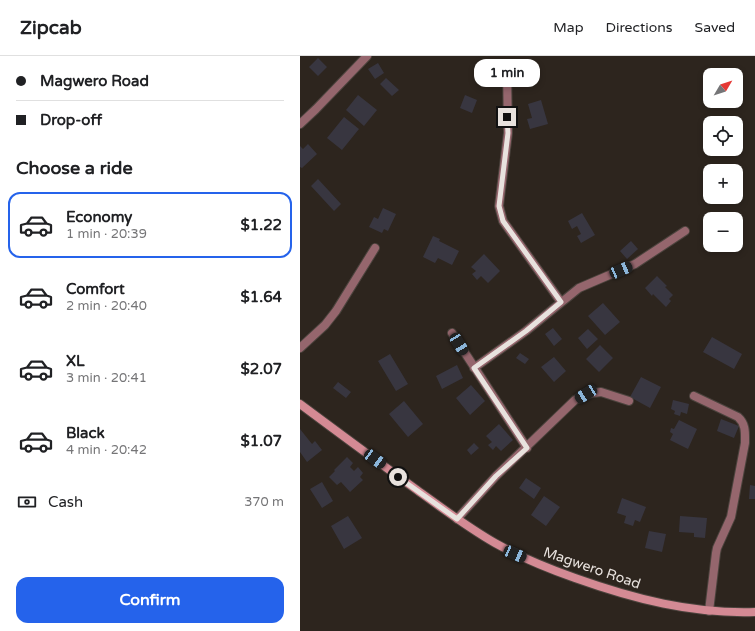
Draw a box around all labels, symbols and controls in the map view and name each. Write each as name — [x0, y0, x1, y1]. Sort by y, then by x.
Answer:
text: Zipcab — [20, 17, 82, 39]
text: Map — [553, 19, 584, 36]
text: Directions — [606, 19, 673, 36]
text: Saved — [695, 19, 735, 36]
callout: 1 min — [474, 59, 540, 87]
text: 1 min — [490, 65, 524, 81]
north arrow — [703, 68, 743, 108]
map controls — [703, 68, 743, 252]
text: Magwero Road — [40, 72, 149, 90]
route end — [498, 108, 516, 126]
text: Drop-off — [40, 111, 102, 129]
button: locate — [703, 116, 743, 156]
text: Choose a ride — [16, 157, 133, 179]
button: + — [703, 164, 743, 204]
icon: car — [18, 207, 54, 243]
text: Economy — [66, 208, 132, 226]
button: − — [703, 212, 743, 252]
text: $1.22 — [241, 216, 282, 234]
text: 1 min · 20:39 — [66, 226, 147, 242]
car — [608, 260, 634, 280]
icon: car — [18, 279, 54, 315]
text: Comfort — [66, 280, 125, 298]
text: $1.64 — [241, 288, 282, 306]
text: 2 min · 20:40 — [66, 298, 147, 314]
car — [448, 331, 470, 357]
icon: car — [18, 351, 54, 387]
text: XL — [66, 352, 85, 370]
text: $2.07 — [241, 360, 282, 378]
text: 3 min · 20:41 — [66, 370, 147, 386]
car — [573, 383, 599, 405]
icon: car — [18, 423, 54, 459]
text: Black — [66, 424, 105, 442]
text: $1.07 — [241, 432, 282, 450]
text: 4 min · 20:42 — [66, 442, 147, 458]
car — [362, 447, 388, 471]
route start — [389, 468, 407, 486]
icon: cash — [16, 491, 38, 513]
text: Cash — [48, 493, 83, 511]
text: 370 m — [244, 494, 284, 510]
street label: Magwero Road — [541, 543, 643, 593]
car — [502, 544, 528, 564]
button: Confirm — [16, 577, 284, 623]

